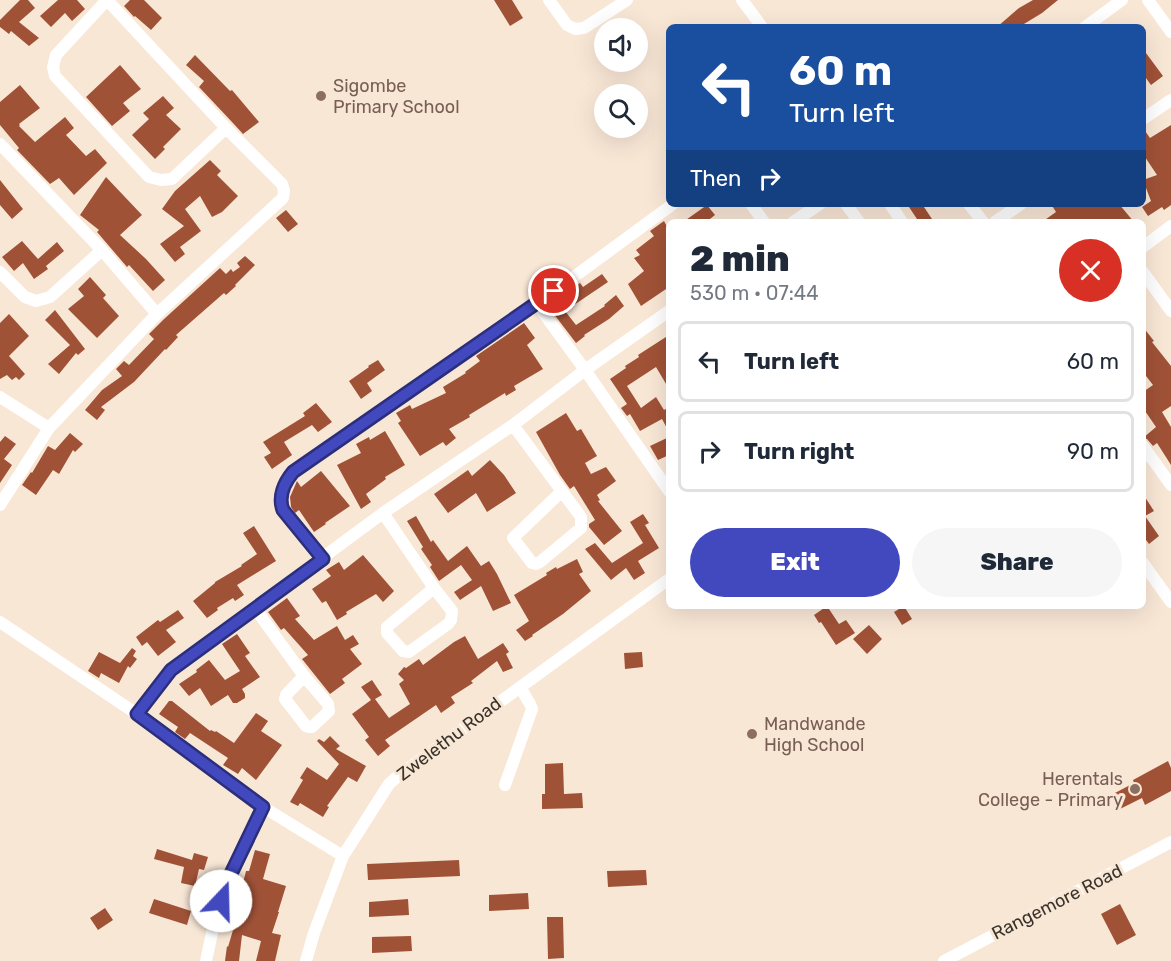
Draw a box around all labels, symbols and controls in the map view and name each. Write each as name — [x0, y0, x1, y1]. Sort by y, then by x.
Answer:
map controls — [594, 18, 648, 138]
button: sound — [594, 18, 648, 72]
text: 60 m — [789, 46, 892, 96]
icon: left — [690, 48, 768, 126]
place label: Sigombe Primary School — [333, 75, 460, 118]
button: search — [594, 84, 648, 138]
marker: Sigombe Primary School — [314, 89, 328, 103]
text: Turn left — [789, 97, 894, 129]
icon: right — [753, 162, 786, 195]
text: Then — [690, 165, 741, 192]
text: 2 min — [690, 237, 790, 280]
button: close — [1059, 239, 1122, 302]
pin — [528, 265, 579, 316]
icon: arrive — [537, 274, 570, 307]
text: 530 m · 07:44 — [690, 281, 819, 305]
icon: left — [693, 345, 726, 378]
text: Turn left — [744, 348, 839, 375]
text: 60 m — [1067, 348, 1119, 375]
icon: right — [693, 435, 726, 468]
text: Turn right — [744, 438, 854, 465]
text: 90 m — [1067, 438, 1119, 465]
button: Exit — [690, 528, 900, 597]
button: Share — [912, 528, 1122, 597]
street label: Zwelethu Road — [392, 693, 506, 785]
place label: Mandwande High School — [764, 713, 866, 756]
marker: Mandwande High School — [745, 727, 759, 741]
place label: Herentals College - Primary — [978, 768, 1123, 811]
marker: Herentals College - Primary — [1128, 782, 1142, 796]
street label: Rangemore Road — [988, 860, 1126, 944]
position arrow — [189, 869, 253, 933]

